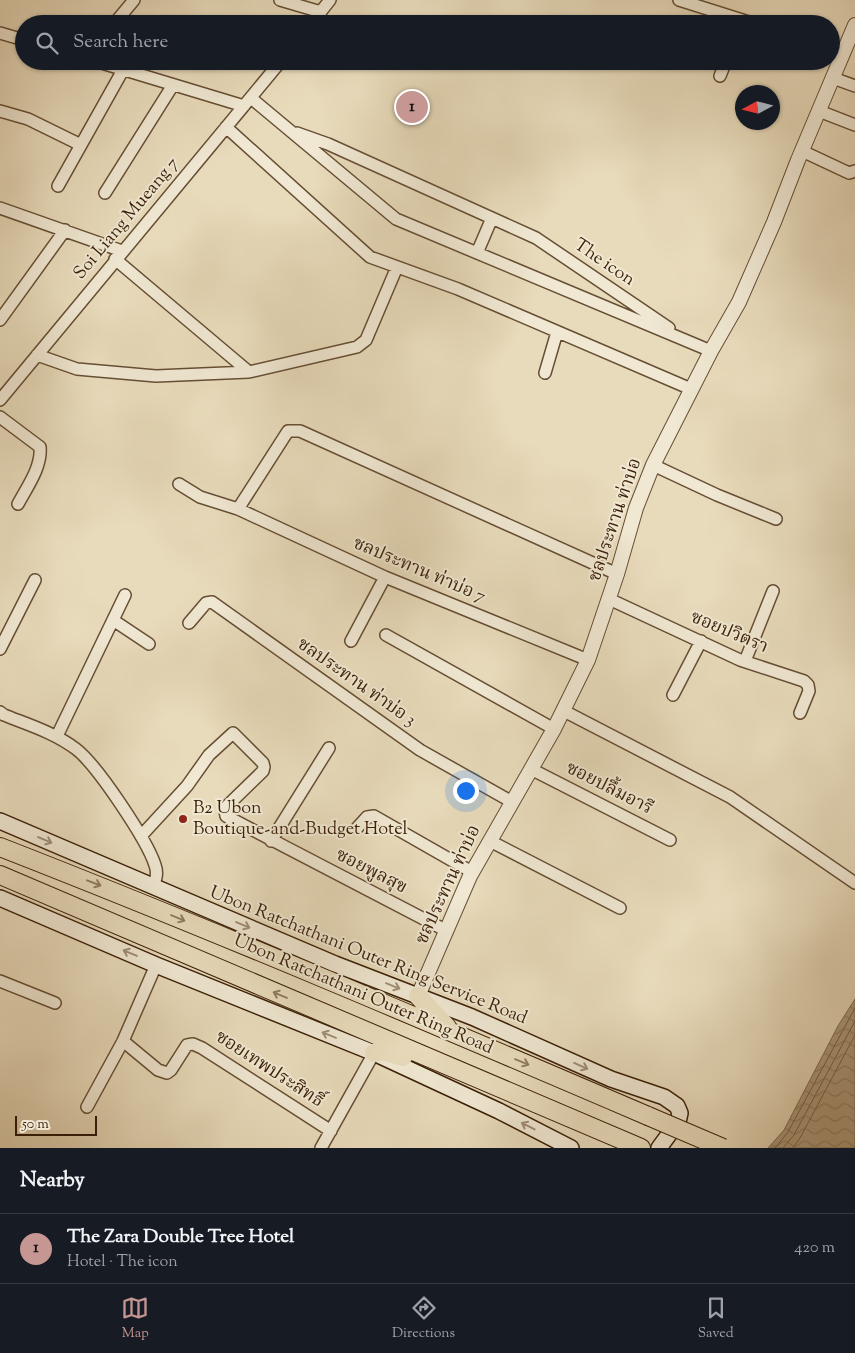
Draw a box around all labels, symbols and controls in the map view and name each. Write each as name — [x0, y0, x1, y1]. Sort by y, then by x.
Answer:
search box — [15, 15, 840, 70]
icon: search — [33, 29, 61, 57]
text: Search here — [73, 29, 168, 56]
north arrow — [735, 85, 780, 130]
pin: 1 — [396, 88, 428, 126]
street label: Soi Liang Mueang 7 — [68, 152, 186, 286]
street label: The icon — [568, 233, 640, 293]
street label: ชลประทาน ท่าบ่อ — [583, 455, 649, 585]
street label: ชลประทาน ท่าบ่อ 7 — [349, 531, 489, 611]
street label: ซอยปวิตรา — [686, 605, 772, 661]
street label: ชลประทาน ท่าบ่อ 3 — [291, 632, 421, 734]
street label: ซอยปลื้มอารี — [561, 753, 658, 822]
your location — [453, 778, 479, 804]
place label: B2 Ubon Boutique-and-Budget Hotel — [193, 796, 408, 843]
marker: B2 Ubon Boutique-and-Budget Hotel — [177, 813, 189, 825]
street label: ชลประทาน ท่าบ่อ — [410, 821, 488, 949]
one-way arrow — [37, 836, 52, 845]
street label: ซอยพูลสุข — [331, 843, 411, 901]
one-way arrow — [87, 880, 102, 889]
street label: Ubon Ratchathani Outer Ring Service Road — [205, 880, 531, 1032]
one-way arrow — [171, 914, 186, 923]
one-way arrow — [235, 920, 250, 930]
street label: Ubon Ratchathani Outer Ring Road — [229, 928, 497, 1062]
one-way arrow — [123, 948, 138, 958]
one-way arrow — [385, 982, 400, 992]
one-way arrow — [273, 989, 288, 999]
street label: ซอยเทพประสิทธิ์ — [209, 1023, 331, 1116]
one-way arrow — [322, 1030, 337, 1039]
one-way arrow — [514, 1058, 529, 1067]
one-way arrow — [573, 1061, 588, 1071]
scale bar — [15, 1113, 98, 1136]
text: 50 m — [22, 1115, 49, 1135]
one-way arrow — [521, 1121, 536, 1130]
text: Nearby — [20, 1166, 85, 1196]
text: The Zara Double Tree Hotel — [67, 1224, 294, 1251]
text: 1 — [33, 1237, 39, 1260]
text: 420 m — [794, 1237, 835, 1260]
text: Hotel · The icon — [67, 1251, 178, 1274]
tab: Map — [121, 1294, 149, 1344]
tab: Directions — [392, 1294, 455, 1344]
tab: Saved — [698, 1294, 734, 1344]

